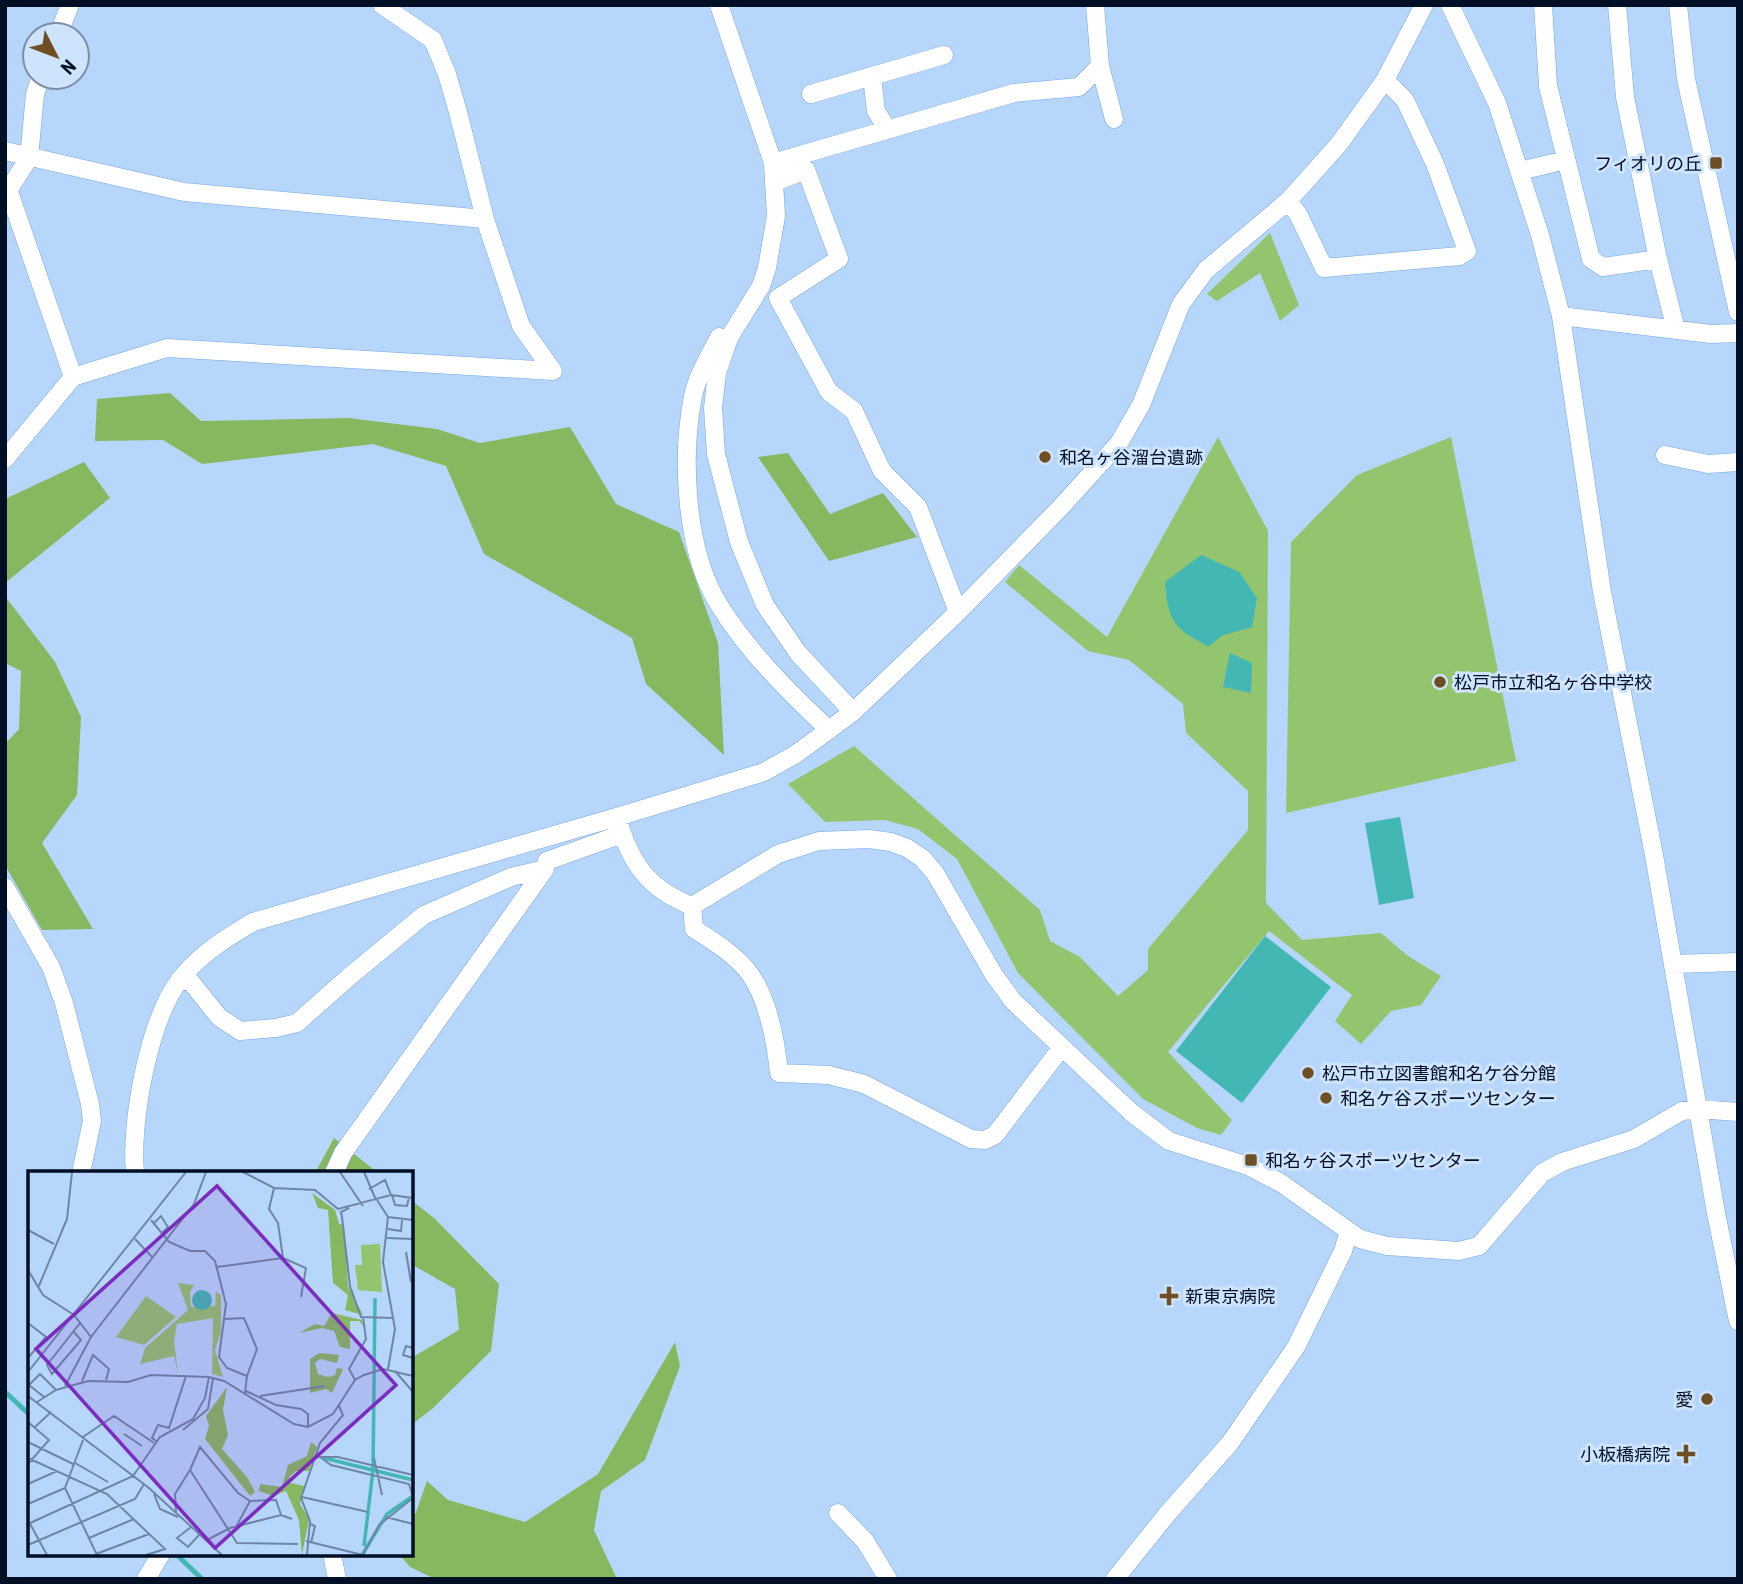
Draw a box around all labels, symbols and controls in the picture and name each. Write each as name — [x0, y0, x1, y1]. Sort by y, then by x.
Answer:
north arrow — [21, 21, 91, 91]
text: N — [56, 55, 81, 79]
place label: フィオリの丘 — [1594, 153, 1702, 174]
marker: フィオリの丘 — [1708, 155, 1724, 171]
place label: 和名ヶ谷溜台遺跡 — [1059, 447, 1203, 468]
marker: 和名ヶ谷溜台遺跡 — [1037, 449, 1053, 465]
place label: 松戸市立和名ヶ谷中学校 — [1454, 672, 1652, 693]
marker: 松戸市立和名ヶ谷中学校 — [1432, 674, 1448, 690]
place label: 松戸市立図書館和名ケ谷分館 — [1322, 1063, 1556, 1084]
marker: 松戸市立図書館和名ケ谷分館 — [1300, 1065, 1316, 1081]
place label: 和名ケ谷スポーツセンター — [1340, 1088, 1556, 1109]
marker: 和名ケ谷スポーツセンター — [1318, 1090, 1334, 1106]
place label: 和名ヶ谷スポーツセンター — [1265, 1150, 1481, 1171]
marker: 和名ヶ谷スポーツセンター — [1243, 1152, 1259, 1168]
inset map — [28, 1171, 413, 1556]
marker: 新東京病院 — [1159, 1286, 1179, 1306]
place label: 新東京病院 — [1185, 1286, 1275, 1307]
place label: 愛 — [1675, 1389, 1693, 1410]
marker: 愛 — [1699, 1391, 1715, 1407]
place label: 小板橋病院 — [1580, 1444, 1670, 1465]
marker: 小板橋病院 — [1676, 1444, 1696, 1464]

